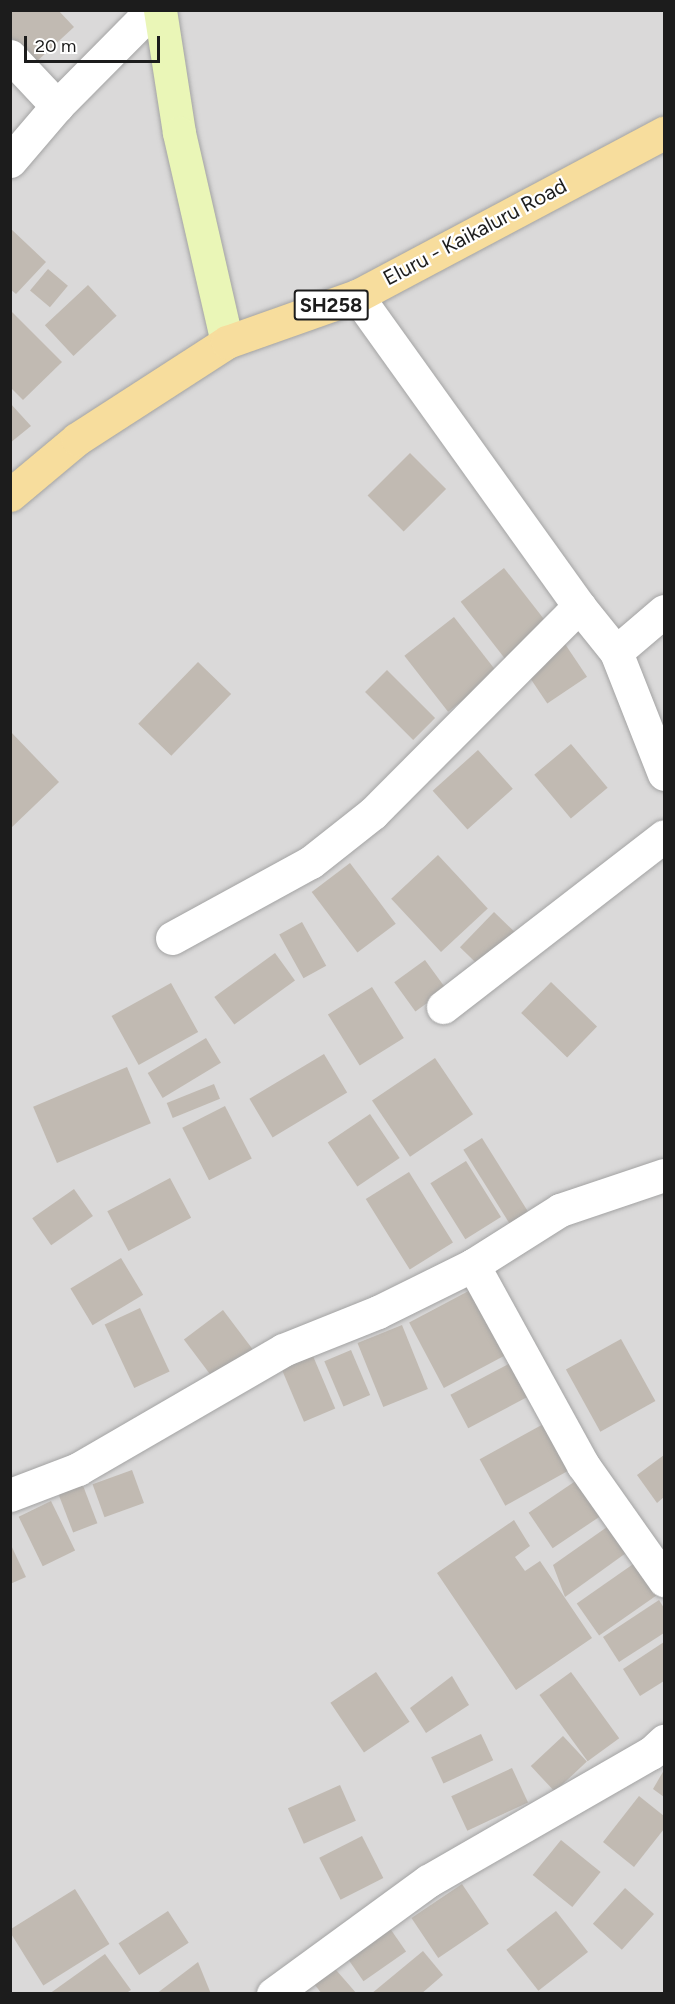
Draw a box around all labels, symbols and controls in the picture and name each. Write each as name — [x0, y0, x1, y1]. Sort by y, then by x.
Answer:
scale bar — [27, 24, 164, 62]
text: 20 m — [35, 35, 76, 57]
street label: Eluru - Kaikaluru Road — [379, 173, 571, 291]
road number: SH258 — [294, 288, 368, 322]

